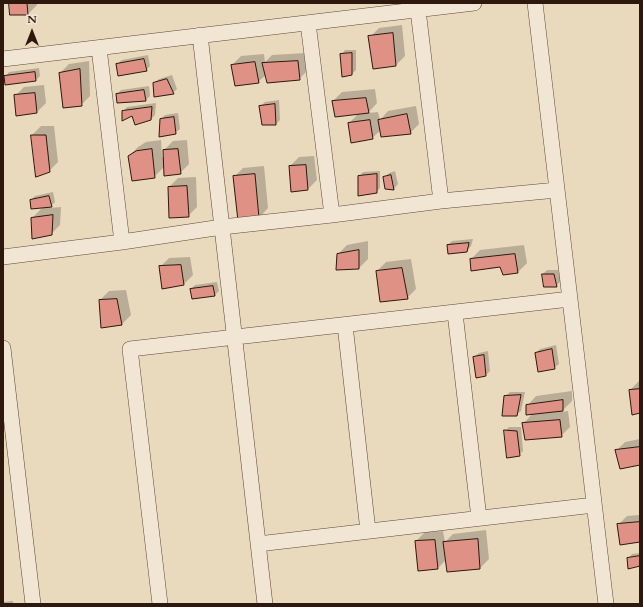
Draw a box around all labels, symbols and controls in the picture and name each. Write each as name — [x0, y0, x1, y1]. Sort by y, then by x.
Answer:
north arrow — [12, 12, 52, 52]
text: N — [27, 12, 37, 27]

